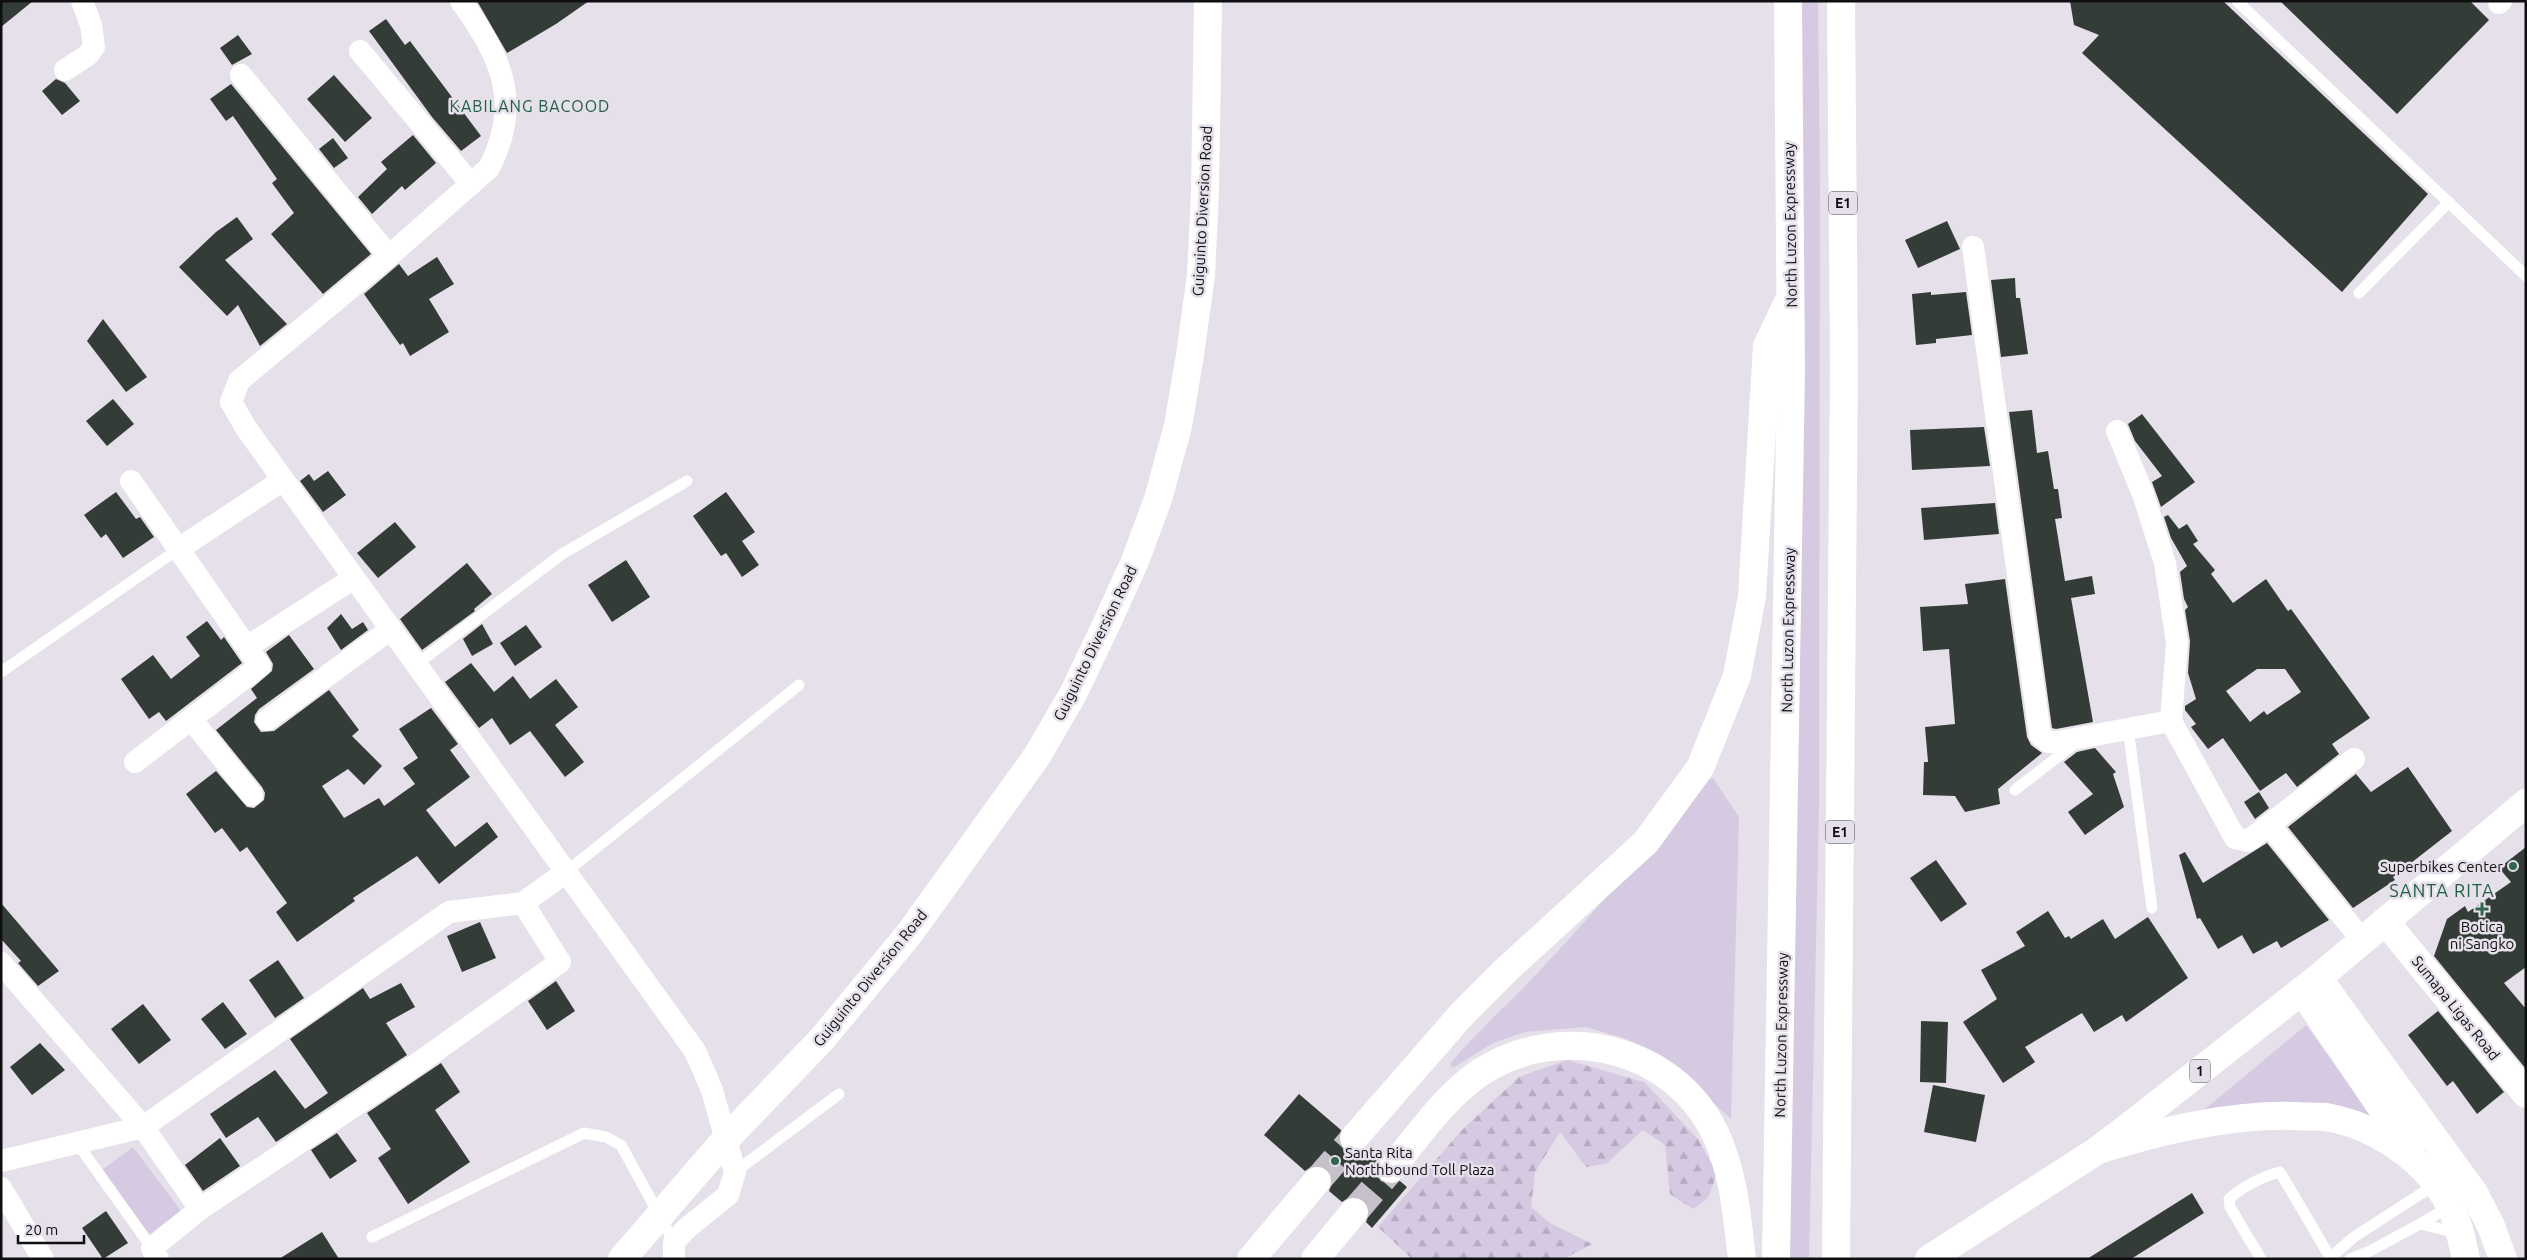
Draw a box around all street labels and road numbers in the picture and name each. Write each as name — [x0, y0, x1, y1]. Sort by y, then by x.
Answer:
street label: Guiguinto Diversion Road — [1189, 125, 1215, 297]
street label: North Luzon Expressway — [1780, 142, 1800, 308]
road number: E1 — [1829, 192, 1857, 214]
street label: North Luzon Expressway — [1778, 547, 1798, 713]
street label: Guiguinto Diversion Road — [1050, 563, 1140, 723]
road number: E1 — [1826, 820, 1854, 844]
street label: Guiguinto Diversion Road — [810, 906, 930, 1050]
street label: North Luzon Expressway — [1771, 952, 1791, 1118]
street label: Sumapa Ligas Road — [2409, 952, 2503, 1064]
road number: 1 — [2190, 1060, 2210, 1082]

